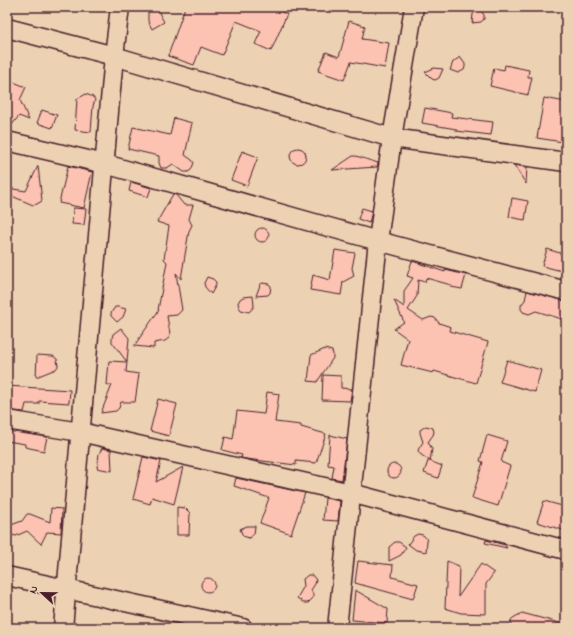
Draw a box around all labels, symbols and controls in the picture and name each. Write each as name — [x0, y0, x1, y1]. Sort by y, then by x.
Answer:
north arrow — [22, 573, 62, 613]
text: N — [25, 583, 42, 596]

